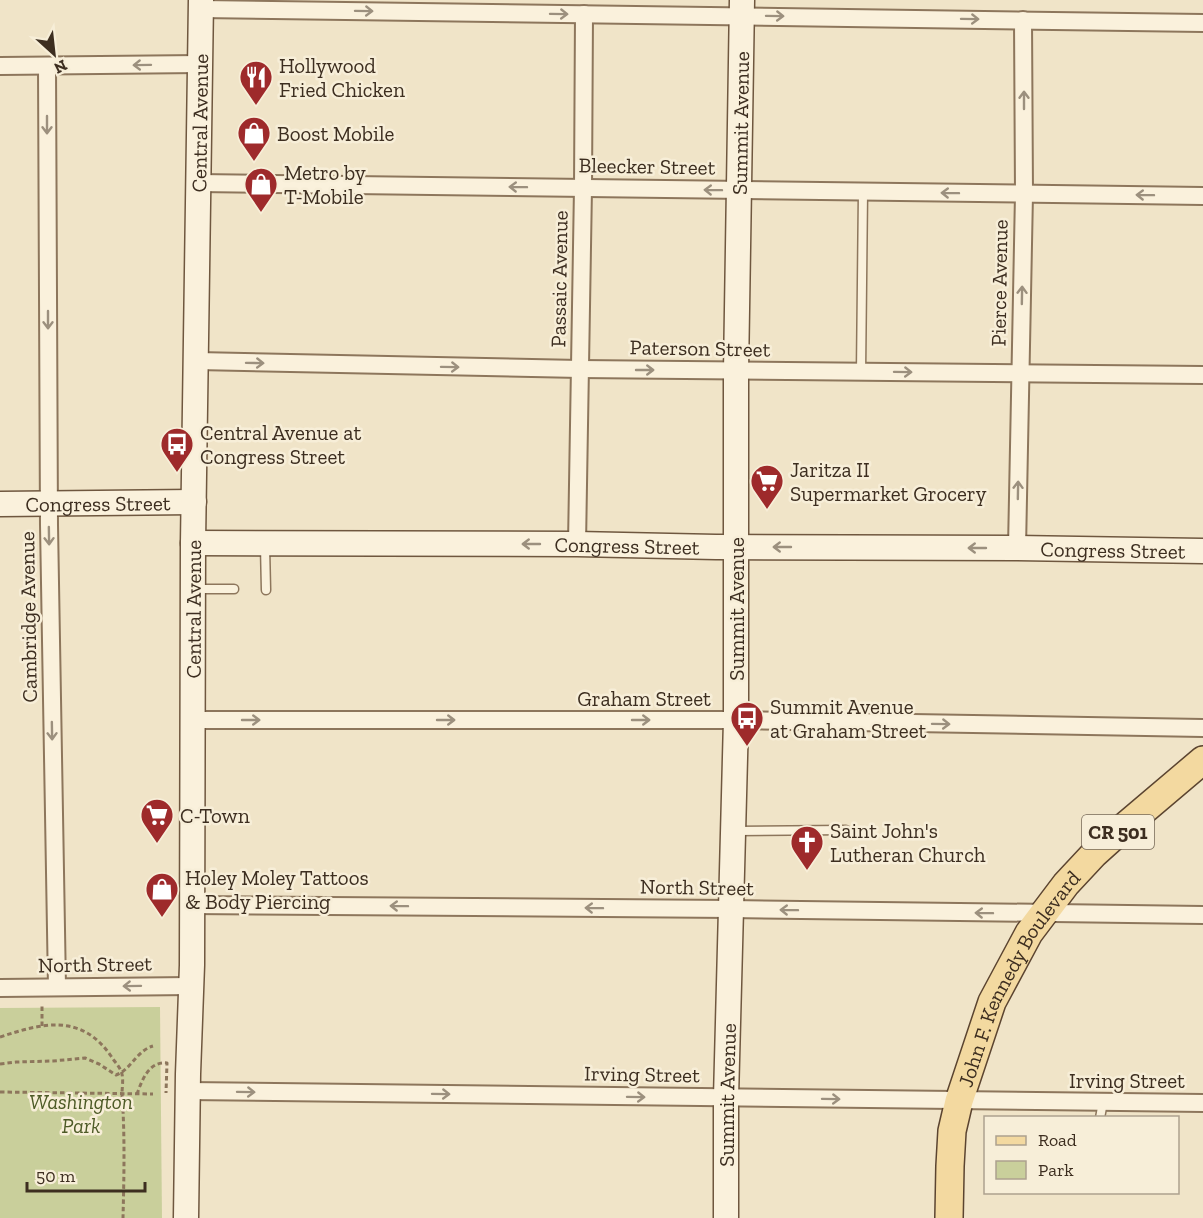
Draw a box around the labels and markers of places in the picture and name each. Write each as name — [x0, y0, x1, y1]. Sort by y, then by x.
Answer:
place label: Hollywood Fried Chicken — [279, 53, 405, 102]
restaurant icon: Hollywood Fried Chicken — [238, 59, 274, 106]
shop icon: Boost Mobile — [236, 115, 272, 162]
place label: Boost Mobile — [277, 121, 394, 146]
place label: Metro by T-Mobile — [284, 160, 366, 209]
shop icon: Metro by T-Mobile — [243, 166, 279, 213]
place label: Central Avenue at Congress Street — [200, 420, 361, 469]
bus stop icon: Central Avenue at Congress Street — [159, 426, 195, 473]
place label: Jaritza II Supermarket Grocery — [790, 457, 987, 506]
supermarket icon: Jaritza II Supermarket Grocery — [749, 463, 785, 510]
place label: Summit Avenue at Graham Street — [770, 694, 927, 743]
bus stop icon: Summit Avenue at Graham Street — [729, 700, 765, 747]
supermarket icon: C-Town — [139, 797, 175, 844]
place label: C-Town — [180, 803, 250, 828]
place label: Saint John's Lutheran Church — [830, 818, 986, 867]
church icon: Saint John's Lutheran Church — [789, 824, 825, 871]
place label: Holey Moley Tattoos & Body Piercing — [185, 865, 369, 914]
shop icon: Holey Moley Tattoos & Body Piercing — [144, 871, 180, 918]

